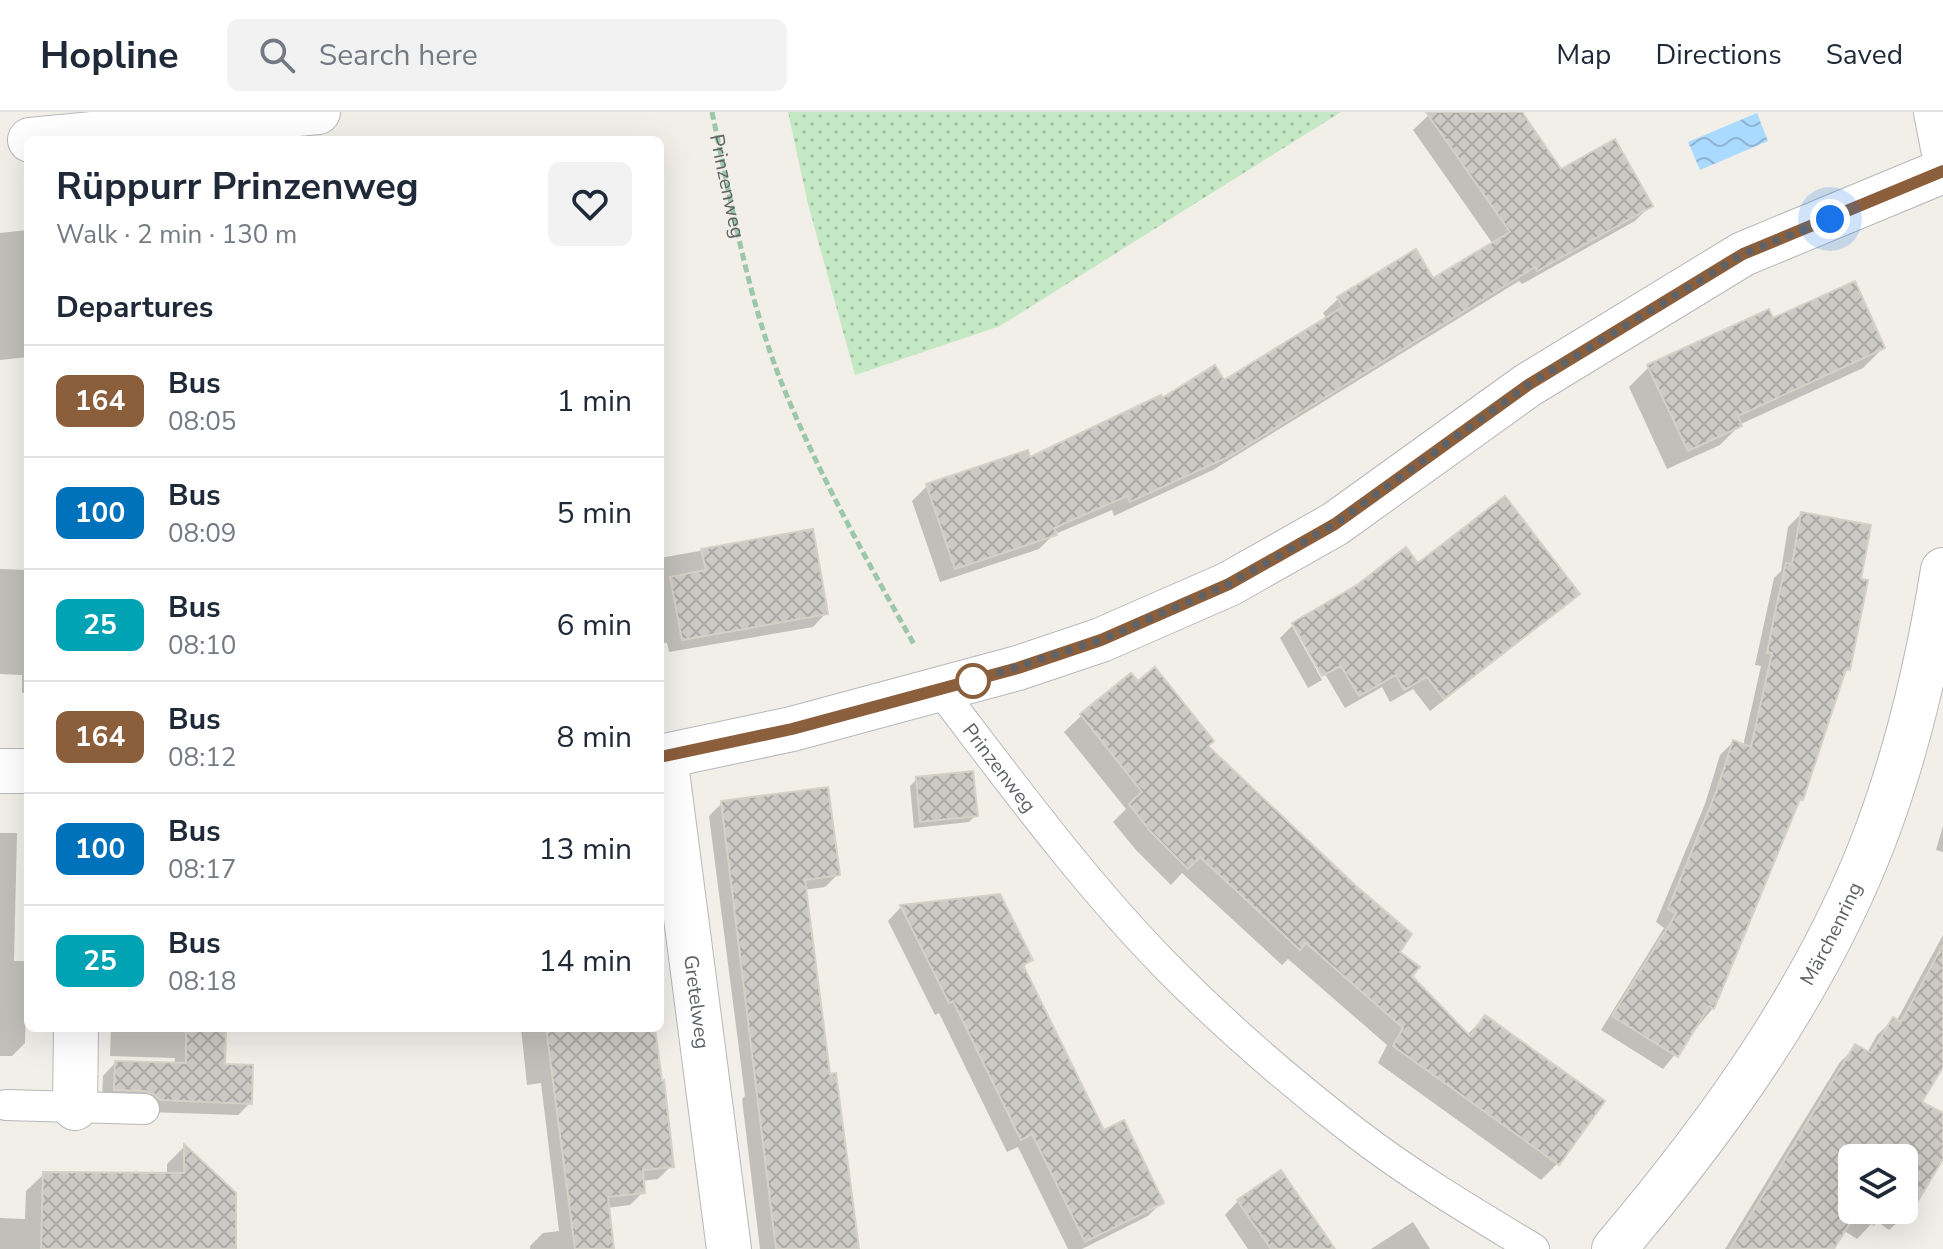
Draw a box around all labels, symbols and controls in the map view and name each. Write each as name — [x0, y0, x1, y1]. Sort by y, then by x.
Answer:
search box — [227, 19, 787, 91]
text: Hopline — [40, 30, 179, 81]
icon: search — [255, 33, 299, 77]
text: Search here — [319, 35, 478, 76]
text: Map — [1556, 36, 1611, 74]
text: Directions — [1655, 36, 1782, 74]
text: Saved — [1826, 36, 1903, 74]
street label: Prinzenweg — [703, 132, 752, 241]
text: Rüppurr Prinzenweg — [56, 161, 419, 212]
button: heart — [548, 162, 632, 246]
your location — [1810, 199, 1850, 239]
text: Walk · 2 min · 130 m — [56, 217, 297, 252]
text: Departures — [56, 287, 213, 328]
text: Bus — [168, 363, 221, 404]
text: 1 min — [557, 381, 632, 422]
text: 164 — [75, 382, 125, 420]
text: 08:05 — [168, 404, 236, 439]
text: Bus — [168, 475, 221, 516]
text: 5 min — [557, 493, 632, 534]
text: 100 — [75, 494, 125, 532]
text: 08:09 — [168, 516, 236, 551]
text: Bus — [168, 587, 221, 628]
text: 6 min — [557, 605, 632, 646]
text: 25 — [83, 606, 117, 644]
text: 08:10 — [168, 628, 236, 663]
unlabelled marker — [956, 664, 990, 698]
text: Bus — [168, 699, 221, 740]
text: 8 min — [557, 717, 632, 758]
text: 164 — [75, 718, 125, 756]
street label: Prinzenweg — [957, 718, 1042, 818]
text: 08:12 — [168, 740, 236, 775]
text: Bus — [168, 811, 221, 852]
text: 13 min — [539, 829, 632, 870]
text: 100 — [75, 830, 125, 868]
text: 08:17 — [168, 852, 236, 887]
street label: Märchenring — [1793, 878, 1868, 990]
text: Bus — [168, 923, 221, 964]
text: 14 min — [539, 941, 632, 982]
text: 25 — [83, 942, 117, 980]
street label: Gretelweg — [677, 953, 716, 1051]
text: 08:18 — [168, 964, 236, 999]
map controls — [1838, 1144, 1918, 1224]
button: layers — [1838, 1144, 1918, 1224]

